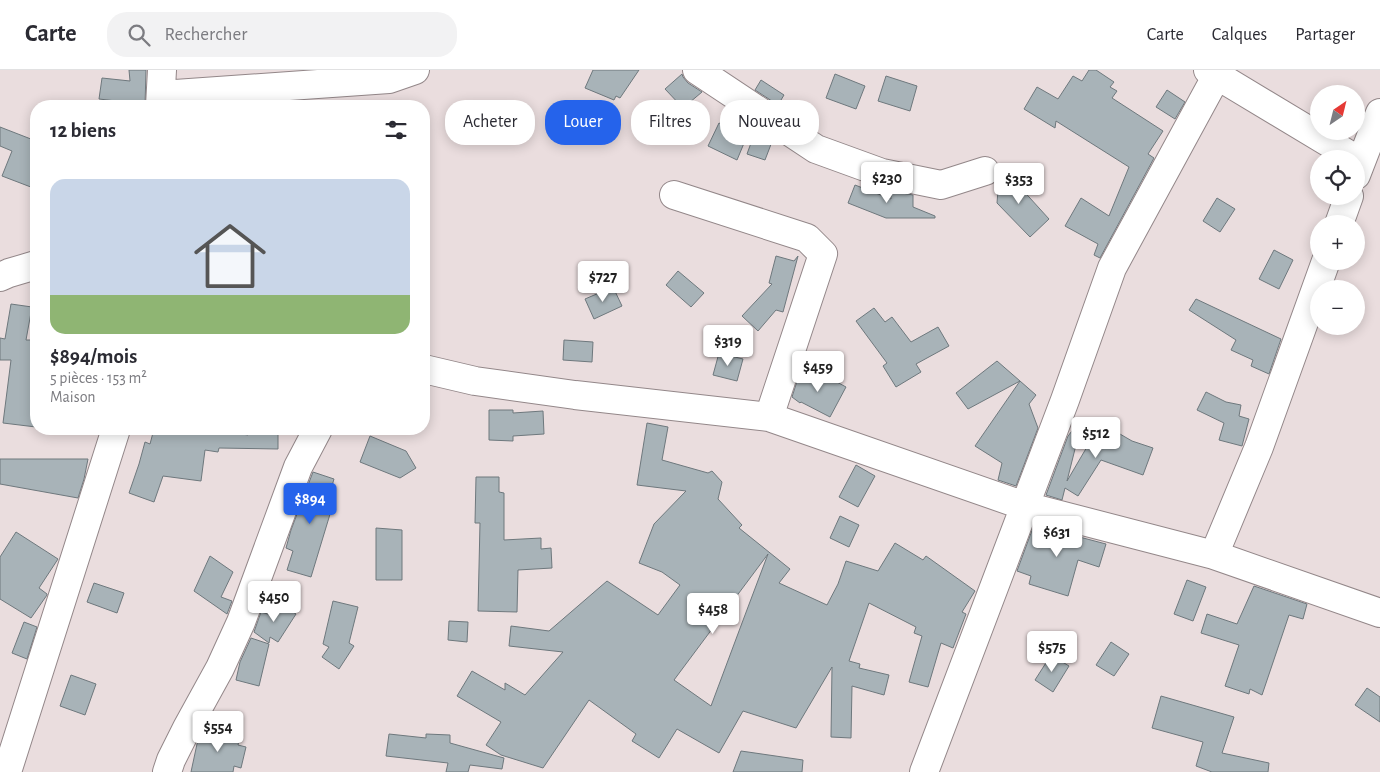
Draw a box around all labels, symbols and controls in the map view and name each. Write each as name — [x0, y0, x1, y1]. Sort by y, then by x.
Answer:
search box — [107, 12, 457, 57]
icon: search — [125, 21, 153, 49]
text: Carte — [25, 22, 77, 46]
text: Rechercher — [165, 25, 247, 44]
text: Carte — [1147, 26, 1184, 44]
text: Calques — [1212, 26, 1267, 44]
text: Partager — [1295, 26, 1355, 44]
north arrow — [1310, 85, 1365, 140]
map controls — [1310, 85, 1365, 335]
chip: Acheter — [445, 100, 535, 145]
chip: Louer — [545, 100, 621, 145]
chip: Filtres — [631, 100, 710, 145]
chip: Nouveau — [720, 100, 819, 145]
icon: filters — [382, 116, 410, 144]
text: 12 biens — [50, 120, 116, 141]
button: locate — [1310, 150, 1365, 205]
pin: $230 — [857, 162, 917, 204]
pin: $353 — [989, 162, 1049, 205]
text: $230 — [872, 170, 902, 186]
text: $353 — [1005, 171, 1033, 187]
icon: home — [185, 211, 275, 301]
button: + — [1310, 215, 1365, 270]
pin: $727 — [573, 260, 633, 303]
text: $727 — [589, 269, 617, 285]
button: − — [1310, 280, 1365, 335]
pin: $319 — [698, 324, 758, 367]
text: $319 — [714, 333, 742, 349]
text: $894/mois — [50, 346, 137, 367]
pin: $459 — [788, 350, 848, 393]
text: $459 — [803, 359, 833, 375]
text: 5 pièces · 153 m² — [50, 370, 147, 386]
text: Maison — [50, 389, 96, 405]
pin: $512 — [1066, 416, 1126, 459]
text: $512 — [1082, 425, 1110, 441]
pin: $894 — [280, 482, 340, 525]
text: $894 — [295, 491, 325, 507]
pin: $631 — [1027, 516, 1087, 558]
text: $631 — [1043, 524, 1071, 540]
pin: $450 — [244, 580, 304, 623]
text: $450 — [259, 589, 289, 605]
pin: $458 — [683, 592, 743, 635]
text: $458 — [698, 601, 728, 617]
pin: $575 — [1022, 630, 1082, 673]
text: $575 — [1038, 639, 1066, 655]
pin: $554 — [188, 710, 248, 753]
text: $554 — [203, 719, 233, 735]

